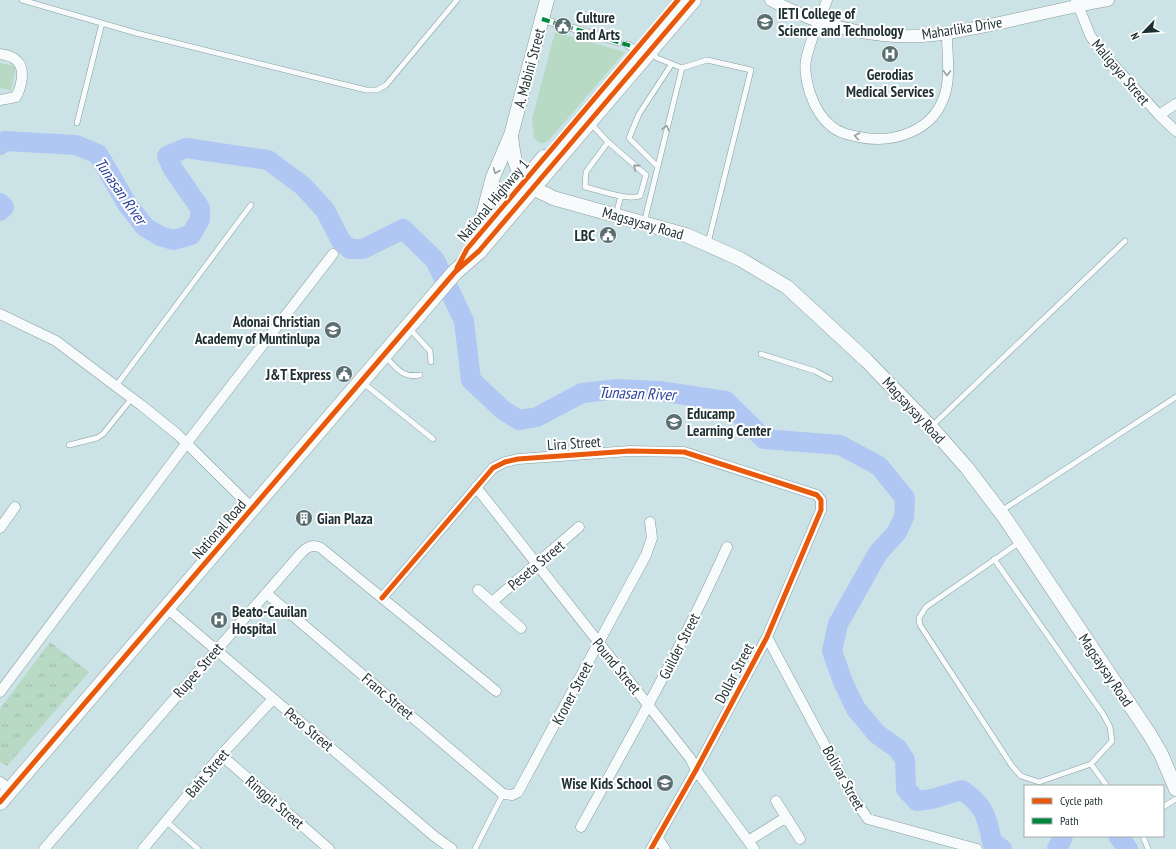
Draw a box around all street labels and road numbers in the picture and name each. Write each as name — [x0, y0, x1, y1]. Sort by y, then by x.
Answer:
street label: Maharlika Drive — [920, 12, 1004, 44]
street label: A. Mabini Street — [509, 26, 549, 110]
street label: Maligaya Street — [1088, 35, 1154, 109]
street label: National Highway 1 — [453, 155, 533, 245]
street label: Magsaysay Road — [600, 202, 686, 244]
street label: Magsaysay Road — [878, 373, 950, 447]
street label: Lira Street — [546, 432, 602, 454]
street label: National Road — [188, 495, 250, 563]
street label: Peseta Street — [504, 536, 568, 594]
street label: Guilder Street — [654, 610, 704, 682]
street label: Magsaysay Road — [1075, 630, 1137, 710]
street label: Pound Street — [589, 634, 645, 698]
street label: Rupee Street — [169, 639, 227, 701]
street label: Dollar Street — [710, 640, 758, 706]
street label: Kroner Street — [547, 658, 597, 728]
street label: Franc Street — [358, 669, 418, 723]
street label: Peso Street — [281, 703, 337, 755]
street label: Bolivar Street — [819, 743, 869, 813]
street label: Baht Street — [181, 745, 233, 801]
street label: Ringgit Street — [242, 771, 308, 833]

